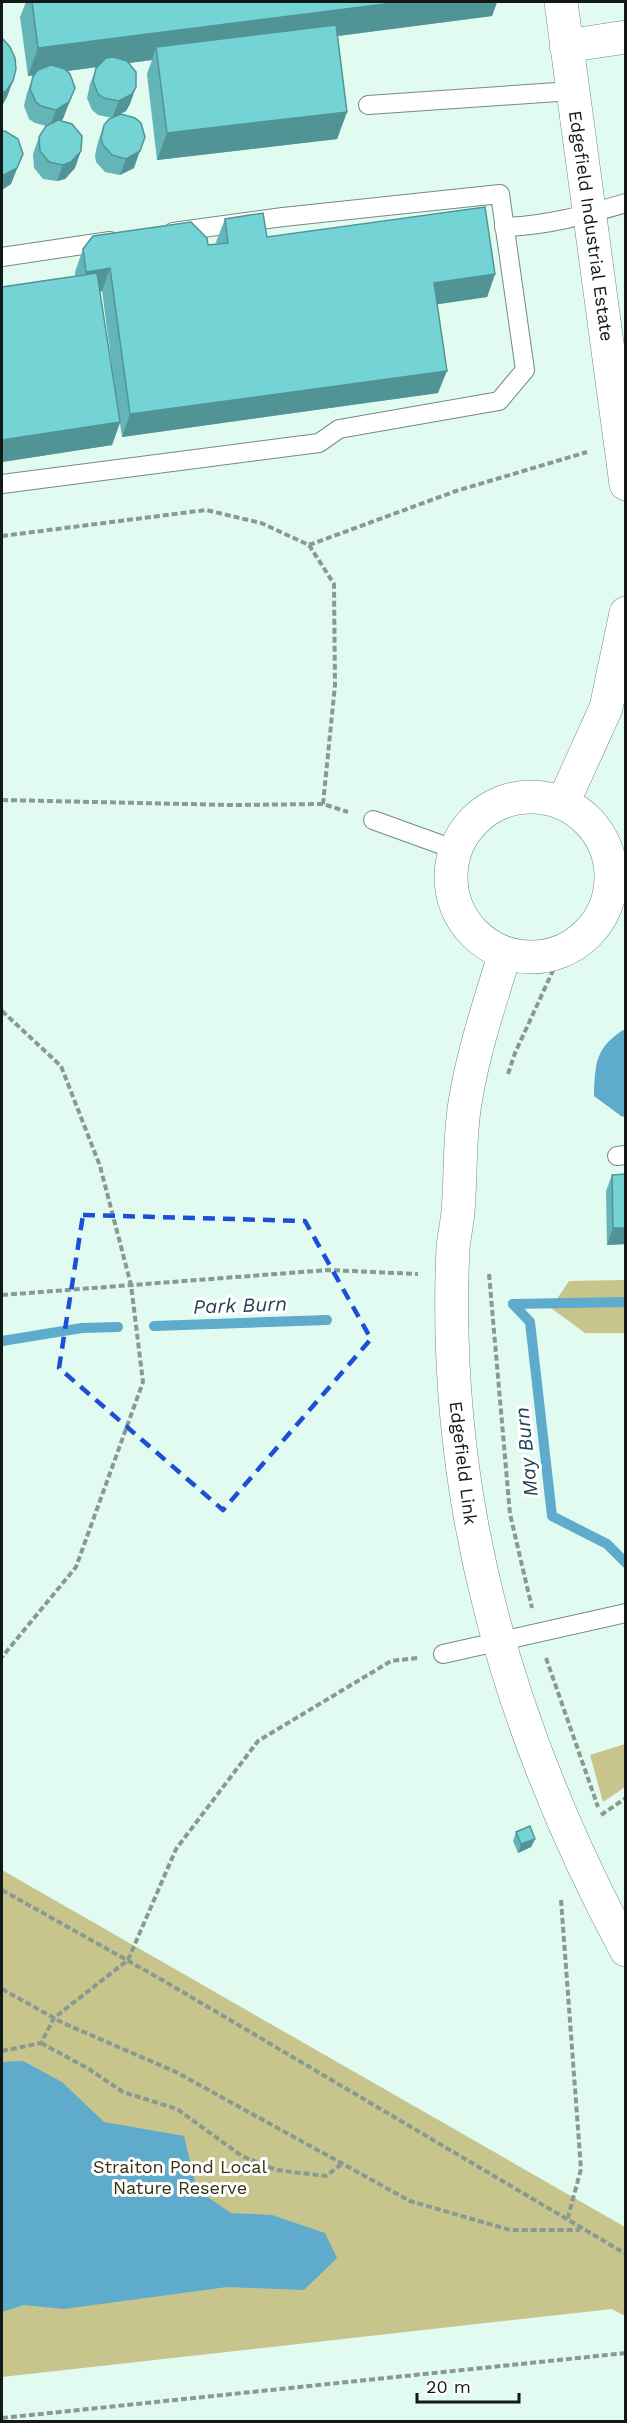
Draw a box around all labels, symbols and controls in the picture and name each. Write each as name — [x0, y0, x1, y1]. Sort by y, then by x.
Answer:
street label: Edgefield Industrial Estate — [565, 109, 618, 343]
water label: Park Burn — [193, 1291, 287, 1319]
street label: Edgefield Link — [445, 1400, 481, 1526]
water label: May Burn — [509, 1406, 543, 1498]
park label: Straiton Pond Local Nature Reserve — [93, 2156, 267, 2198]
scale bar — [417, 2366, 519, 2404]
text: 20 m — [426, 2376, 471, 2397]

